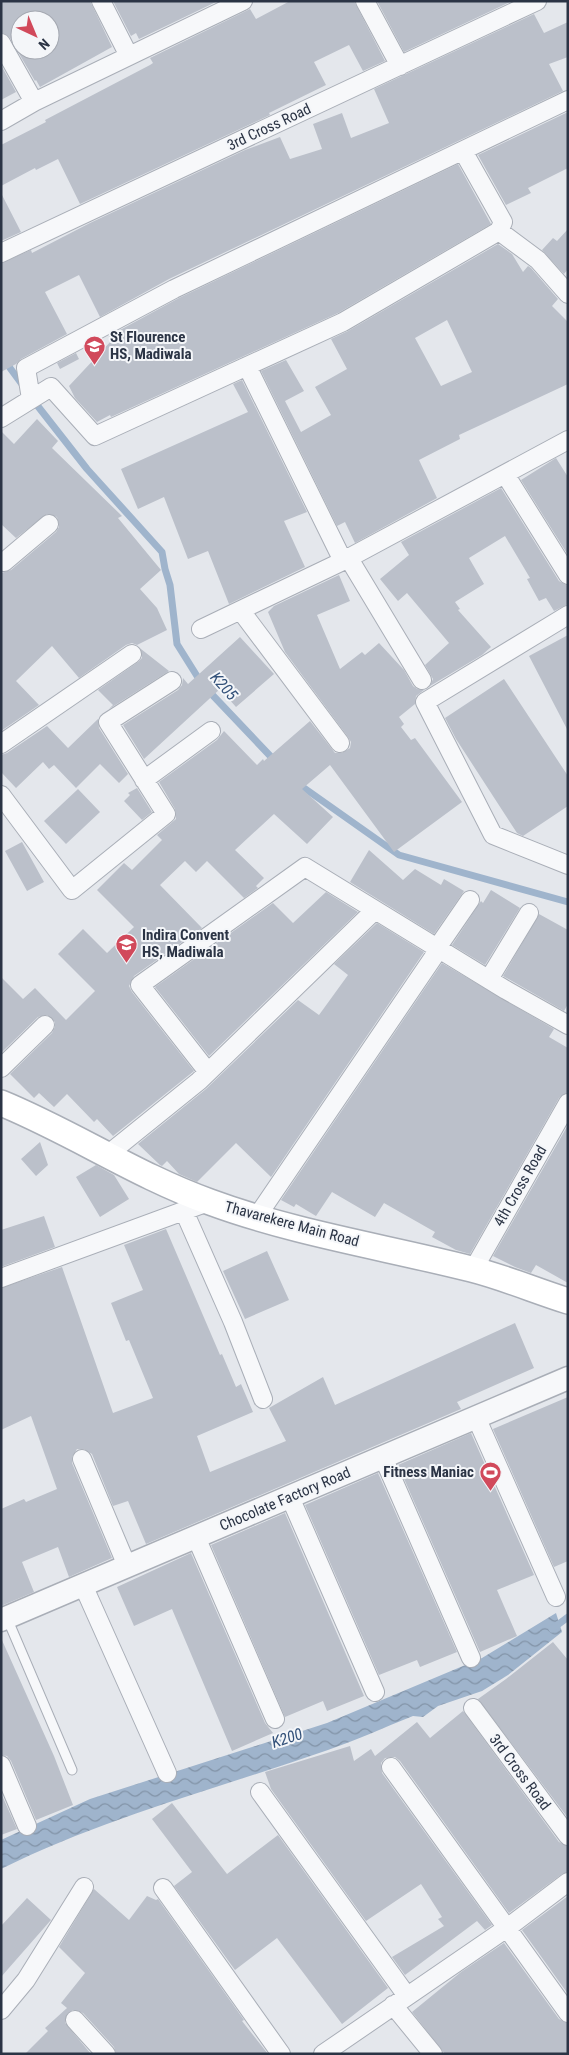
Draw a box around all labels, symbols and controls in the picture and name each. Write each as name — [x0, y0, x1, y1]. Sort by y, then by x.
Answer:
north arrow — [10, 10, 60, 60]
text: N — [35, 36, 53, 53]
street label: 3rd Cross Road — [224, 100, 314, 154]
place label: St Flourence HS, Madiwala — [110, 328, 192, 363]
school or university icon: St Flourence HS, Madiwala — [82, 334, 106, 365]
water label: K205 — [206, 668, 242, 704]
place label: Indira Convent HS, Madiwala — [142, 926, 230, 961]
school or university icon: Indira Convent HS, Madiwala — [114, 932, 138, 963]
street label: 4th Cross Road — [490, 1142, 550, 1230]
street label: Thavarekere Main Road — [223, 1197, 361, 1251]
sports icon: Fitness Maniac — [478, 1460, 502, 1491]
street label: Chocolate Factory Road — [217, 1463, 353, 1535]
place label: Fitness Maniac — [383, 1463, 474, 1481]
water label: K200 — [269, 1724, 305, 1752]
street label: 3rd Cross Road — [486, 1730, 554, 1814]

